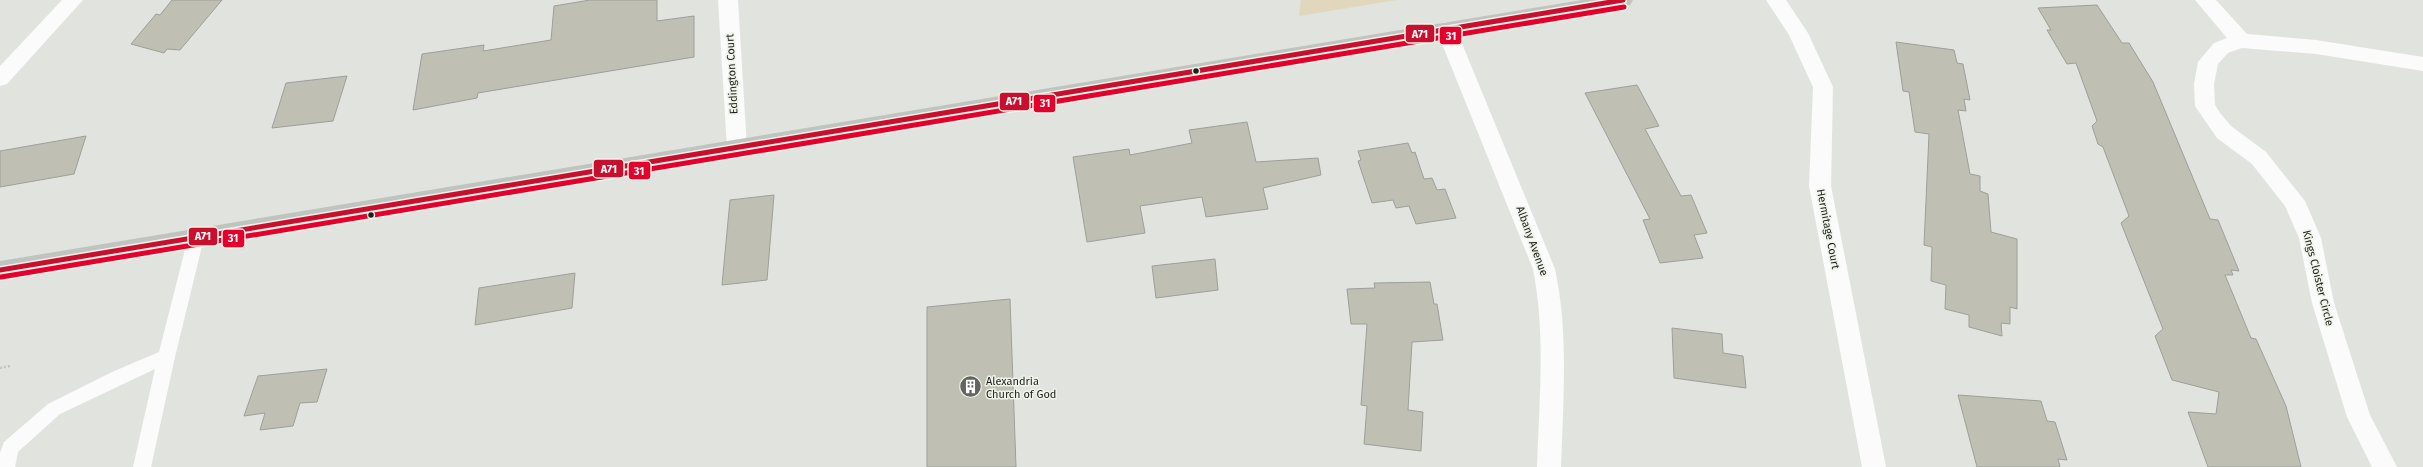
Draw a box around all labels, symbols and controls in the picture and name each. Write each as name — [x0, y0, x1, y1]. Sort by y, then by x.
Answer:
line badge: A71 — [1405, 24, 1435, 43]
line badge: 31 — [1439, 26, 1462, 45]
text: A71 — [1411, 28, 1428, 41]
text: 31 — [1445, 30, 1456, 43]
street label: Eddington Court — [723, 33, 741, 115]
unlabelled marker — [1191, 66, 1201, 76]
line badge: A71 — [999, 92, 1030, 111]
line badge: 31 — [1033, 94, 1056, 113]
text: A71 — [1005, 95, 1022, 108]
text: 31 — [1039, 97, 1050, 110]
line badge: A71 — [593, 159, 624, 178]
line badge: 31 — [628, 161, 651, 180]
text: A71 — [600, 163, 617, 176]
text: 31 — [633, 165, 644, 178]
street label: Hermitage Court — [1814, 188, 1842, 270]
street label: Albany Avenue — [1513, 204, 1551, 278]
unlabelled marker — [366, 210, 376, 220]
line badge: A71 — [188, 227, 218, 246]
line badge: 31 — [222, 229, 245, 248]
street label: Kings Cloister Circle — [2300, 229, 2336, 327]
text: A71 — [194, 230, 211, 243]
text: 31 — [227, 232, 238, 245]
building icon: Alexandria Church of God — [957, 374, 983, 400]
place label: Alexandria Church of God — [986, 375, 1056, 401]

